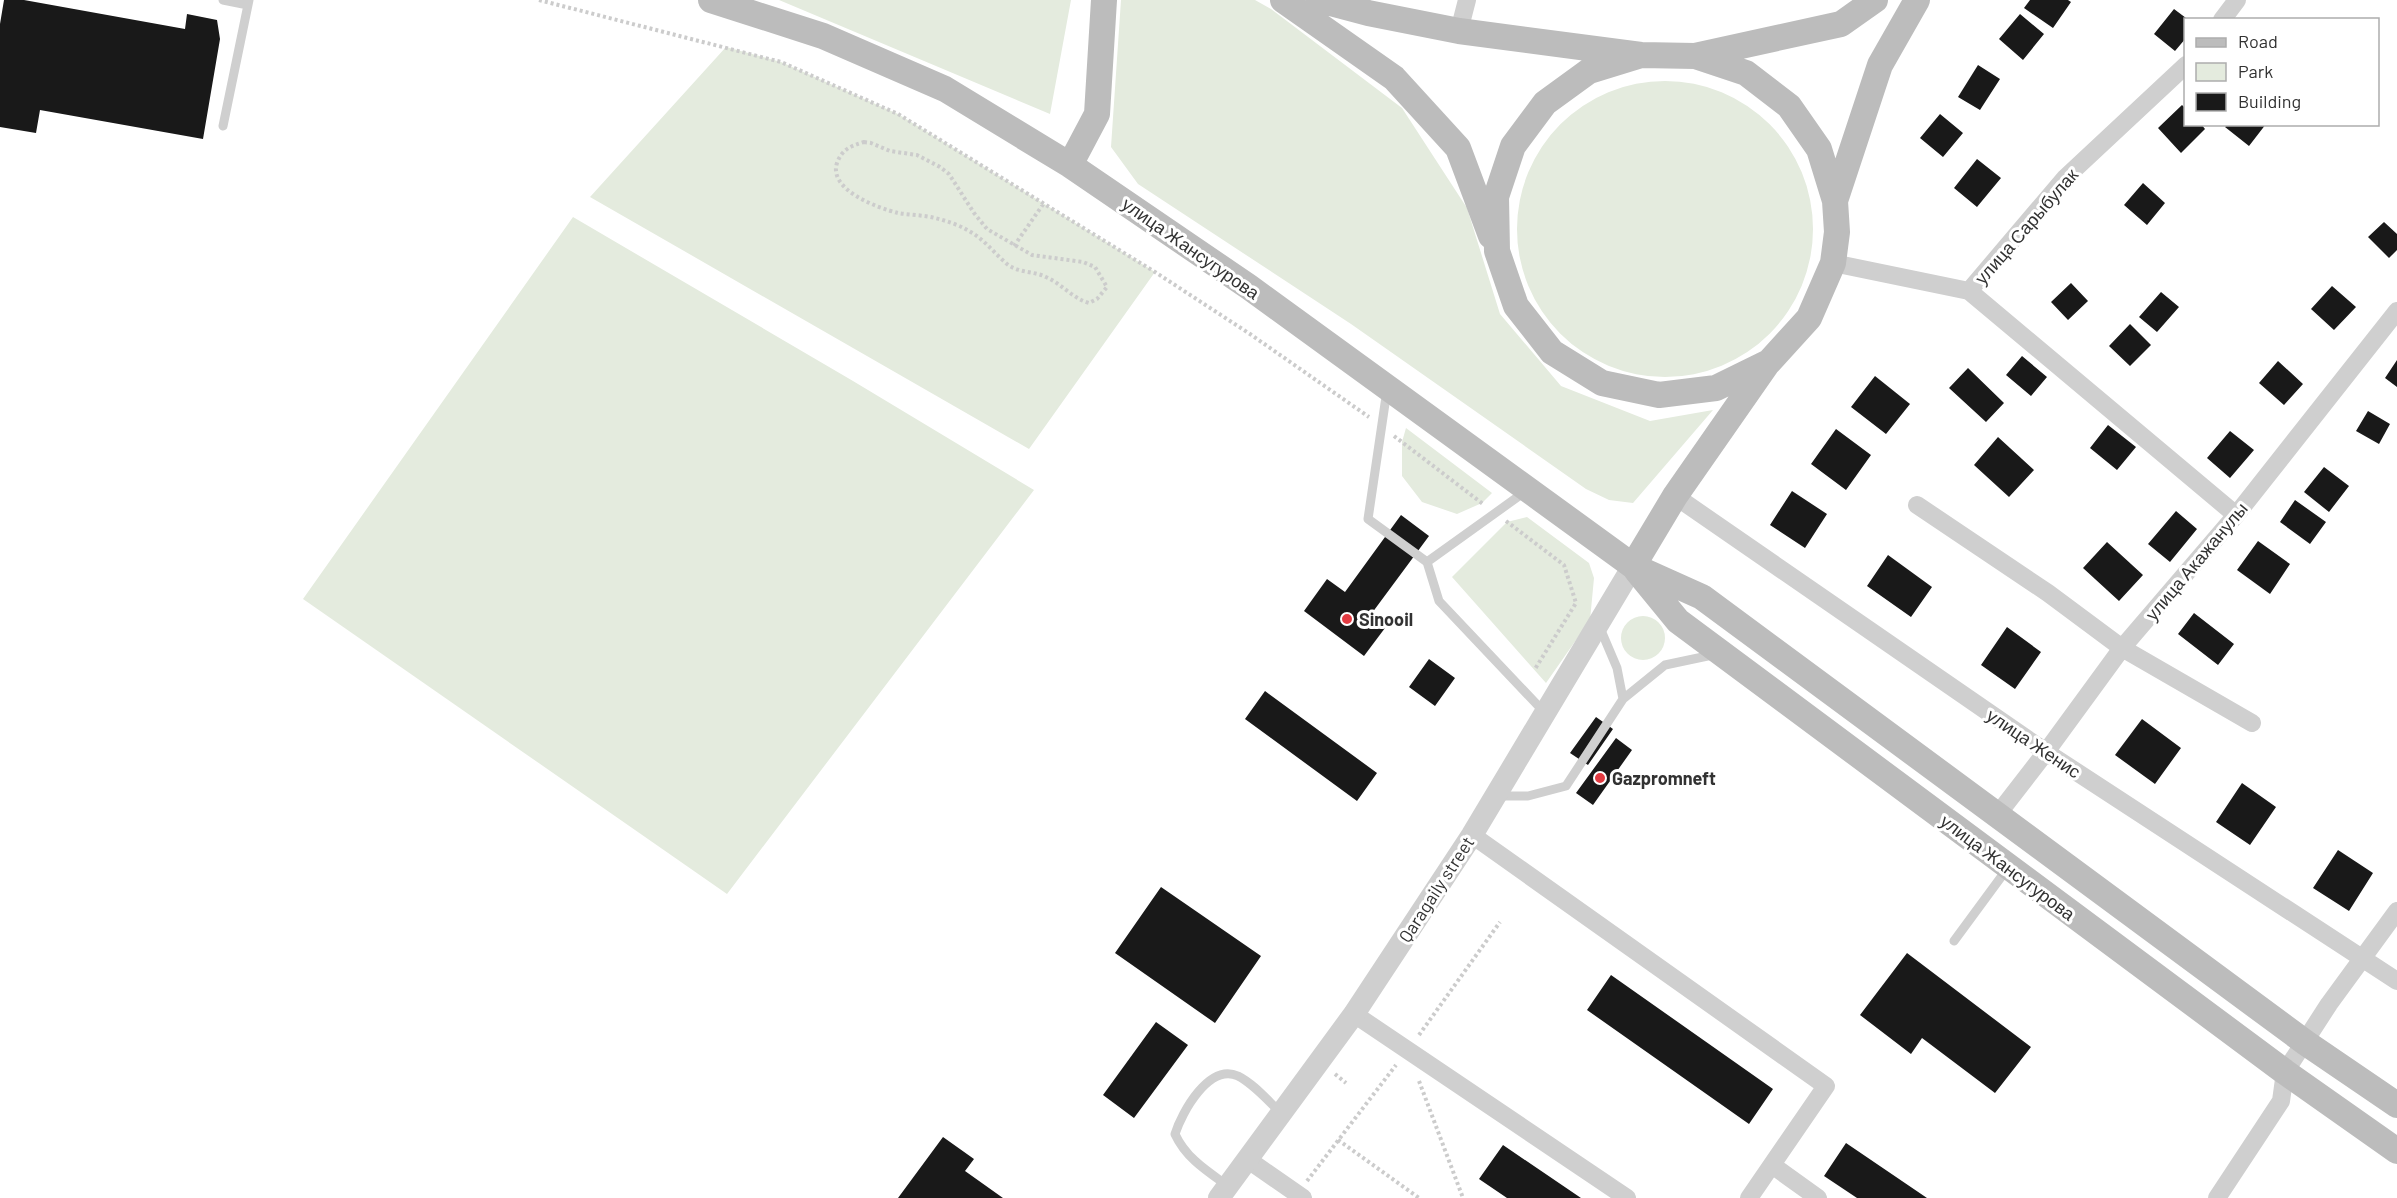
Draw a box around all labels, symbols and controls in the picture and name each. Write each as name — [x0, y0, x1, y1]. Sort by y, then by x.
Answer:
legend — [2184, 18, 2379, 126]
text: Road — [2238, 30, 2278, 52]
text: Park — [2238, 60, 2273, 82]
text: Building — [2238, 90, 2301, 112]
street label: улица Сарыбулак — [1970, 164, 2082, 288]
street label: улица Жансугурова — [1118, 192, 1265, 304]
street label: улица Акажанулы — [2140, 497, 2252, 625]
place label: Sinooil — [1359, 608, 1413, 630]
marker: Sinooil — [1340, 612, 1354, 626]
street label: улица Женис — [1983, 704, 2085, 782]
place label: Gazpromneft — [1612, 767, 1716, 789]
marker: Gazpromneft — [1593, 771, 1607, 785]
street label: улица Жансугурова — [1936, 809, 2080, 925]
street label: Qaragaily street — [1394, 832, 1478, 946]

